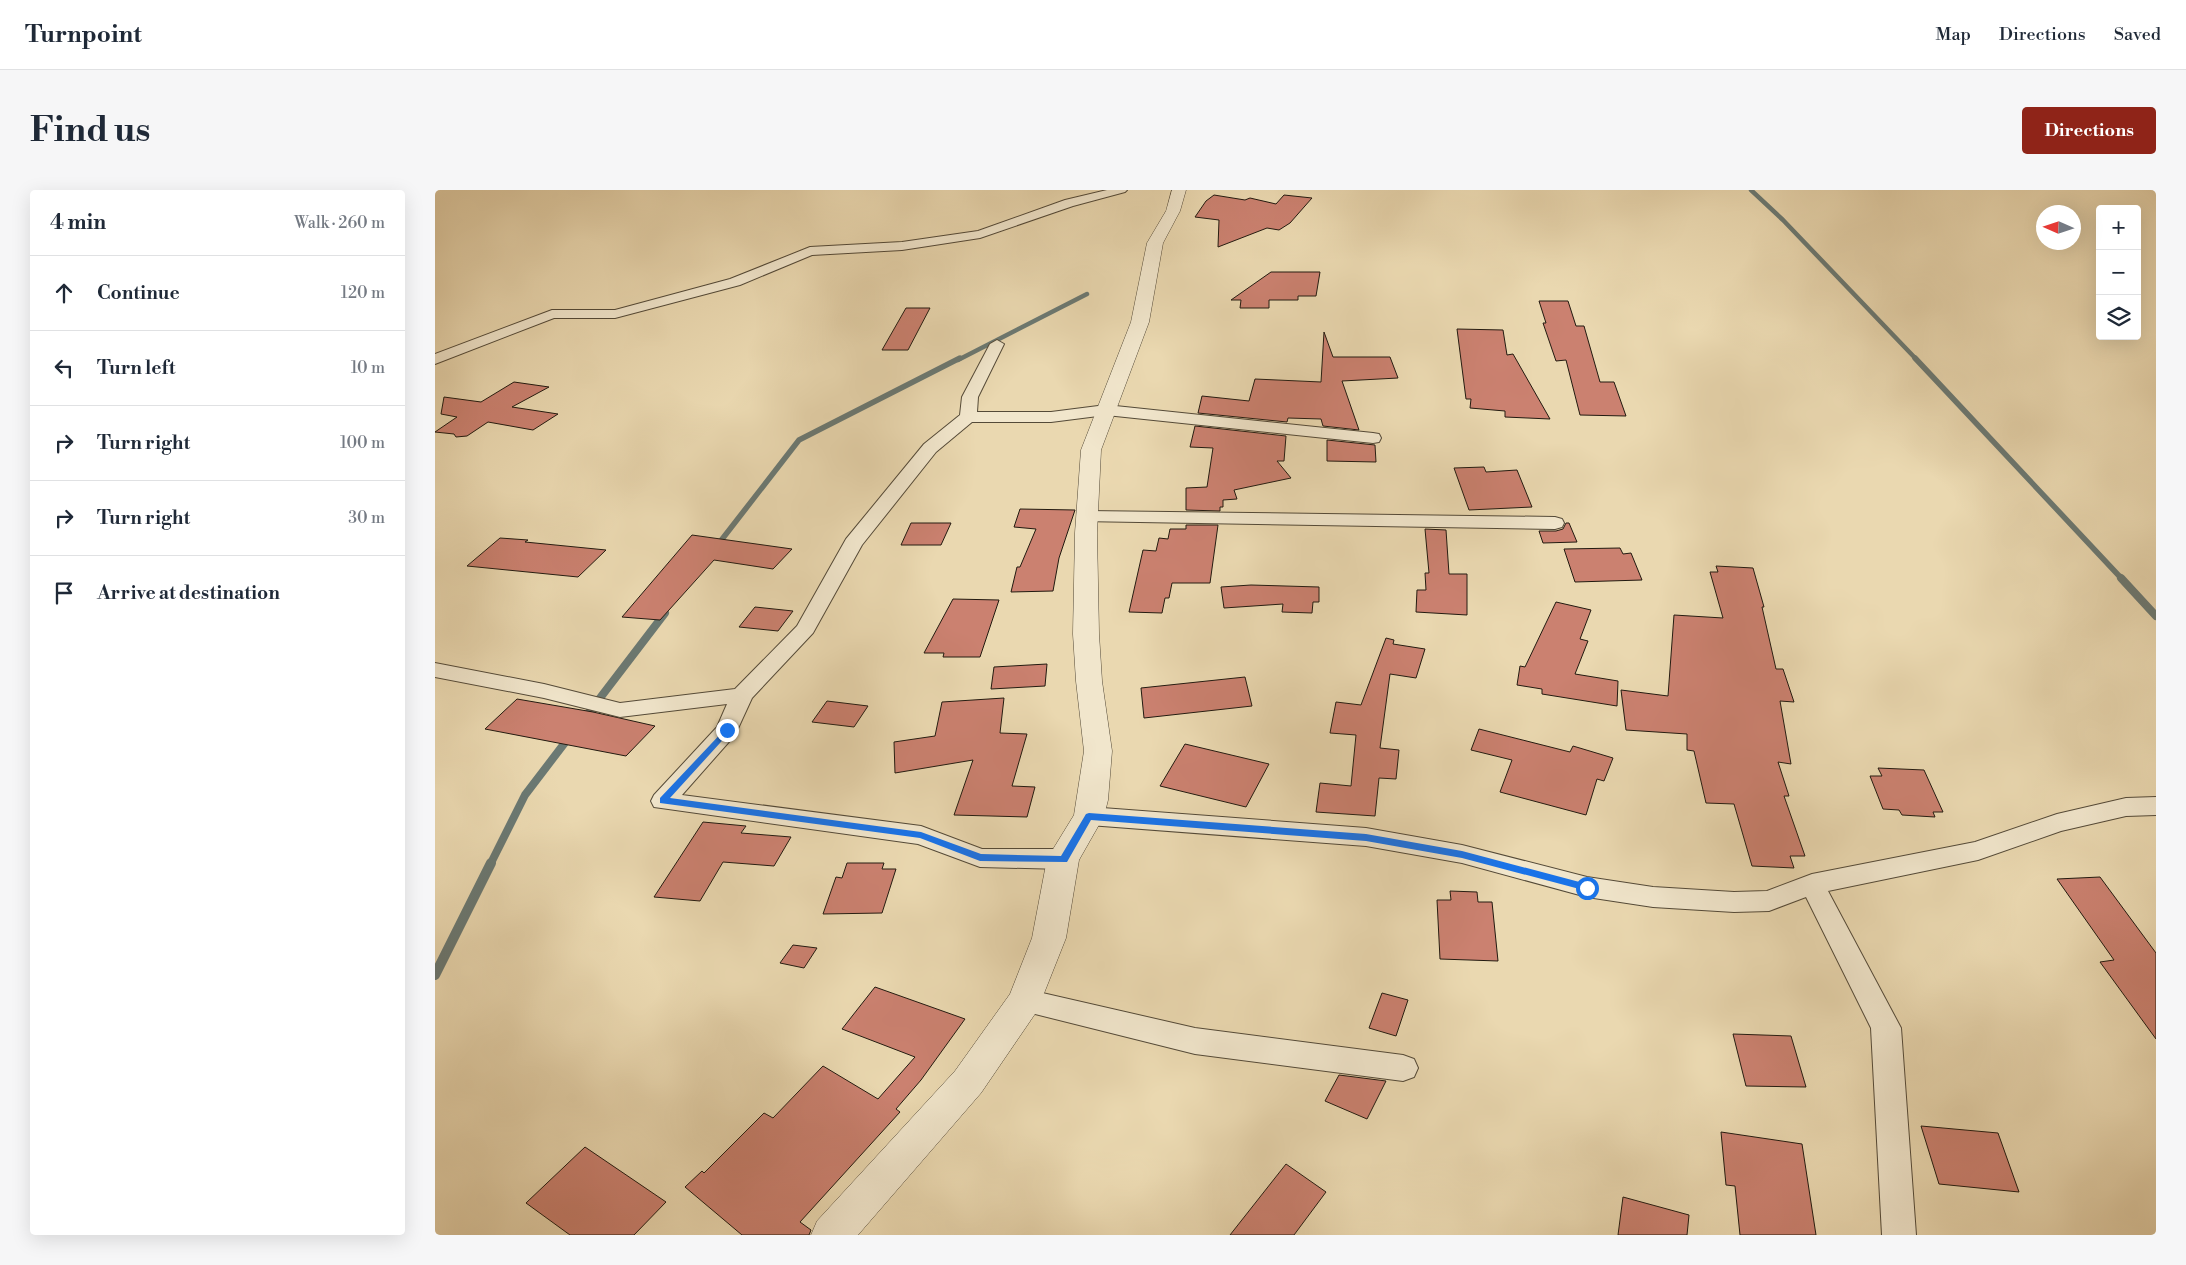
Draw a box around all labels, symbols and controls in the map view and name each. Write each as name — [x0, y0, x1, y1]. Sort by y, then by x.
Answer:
text: Turnpoint — [25, 20, 142, 50]
text: Map — [1935, 23, 1971, 46]
text: Directions — [1999, 23, 2086, 46]
text: Saved — [2114, 23, 2161, 46]
button: Directions — [2022, 107, 2156, 154]
text: Find us — [30, 109, 150, 152]
north arrow — [2036, 205, 2081, 250]
map controls — [2096, 205, 2141, 340]
button: + — [2096, 205, 2141, 250]
text: 4 min — [50, 210, 106, 236]
text: Walk · 260 m — [294, 213, 385, 233]
button: − — [2096, 250, 2141, 295]
icon: ahead — [50, 279, 78, 307]
text: Continue — [97, 281, 180, 305]
text: 120 m — [341, 283, 385, 303]
button: layers — [2096, 295, 2141, 340]
icon: left — [50, 354, 78, 382]
text: Turn left — [97, 356, 176, 380]
text: 10 m — [351, 358, 385, 378]
icon: right — [50, 429, 78, 457]
text: Turn right — [97, 431, 190, 455]
text: 100 m — [340, 433, 385, 453]
icon: right — [50, 504, 78, 532]
text: Turn right — [97, 506, 190, 530]
text: 30 m — [348, 508, 385, 528]
icon: arrive — [50, 579, 78, 607]
text: Arrive at destination — [97, 581, 280, 605]
route end — [716, 719, 739, 742]
route start — [1576, 877, 1599, 900]

